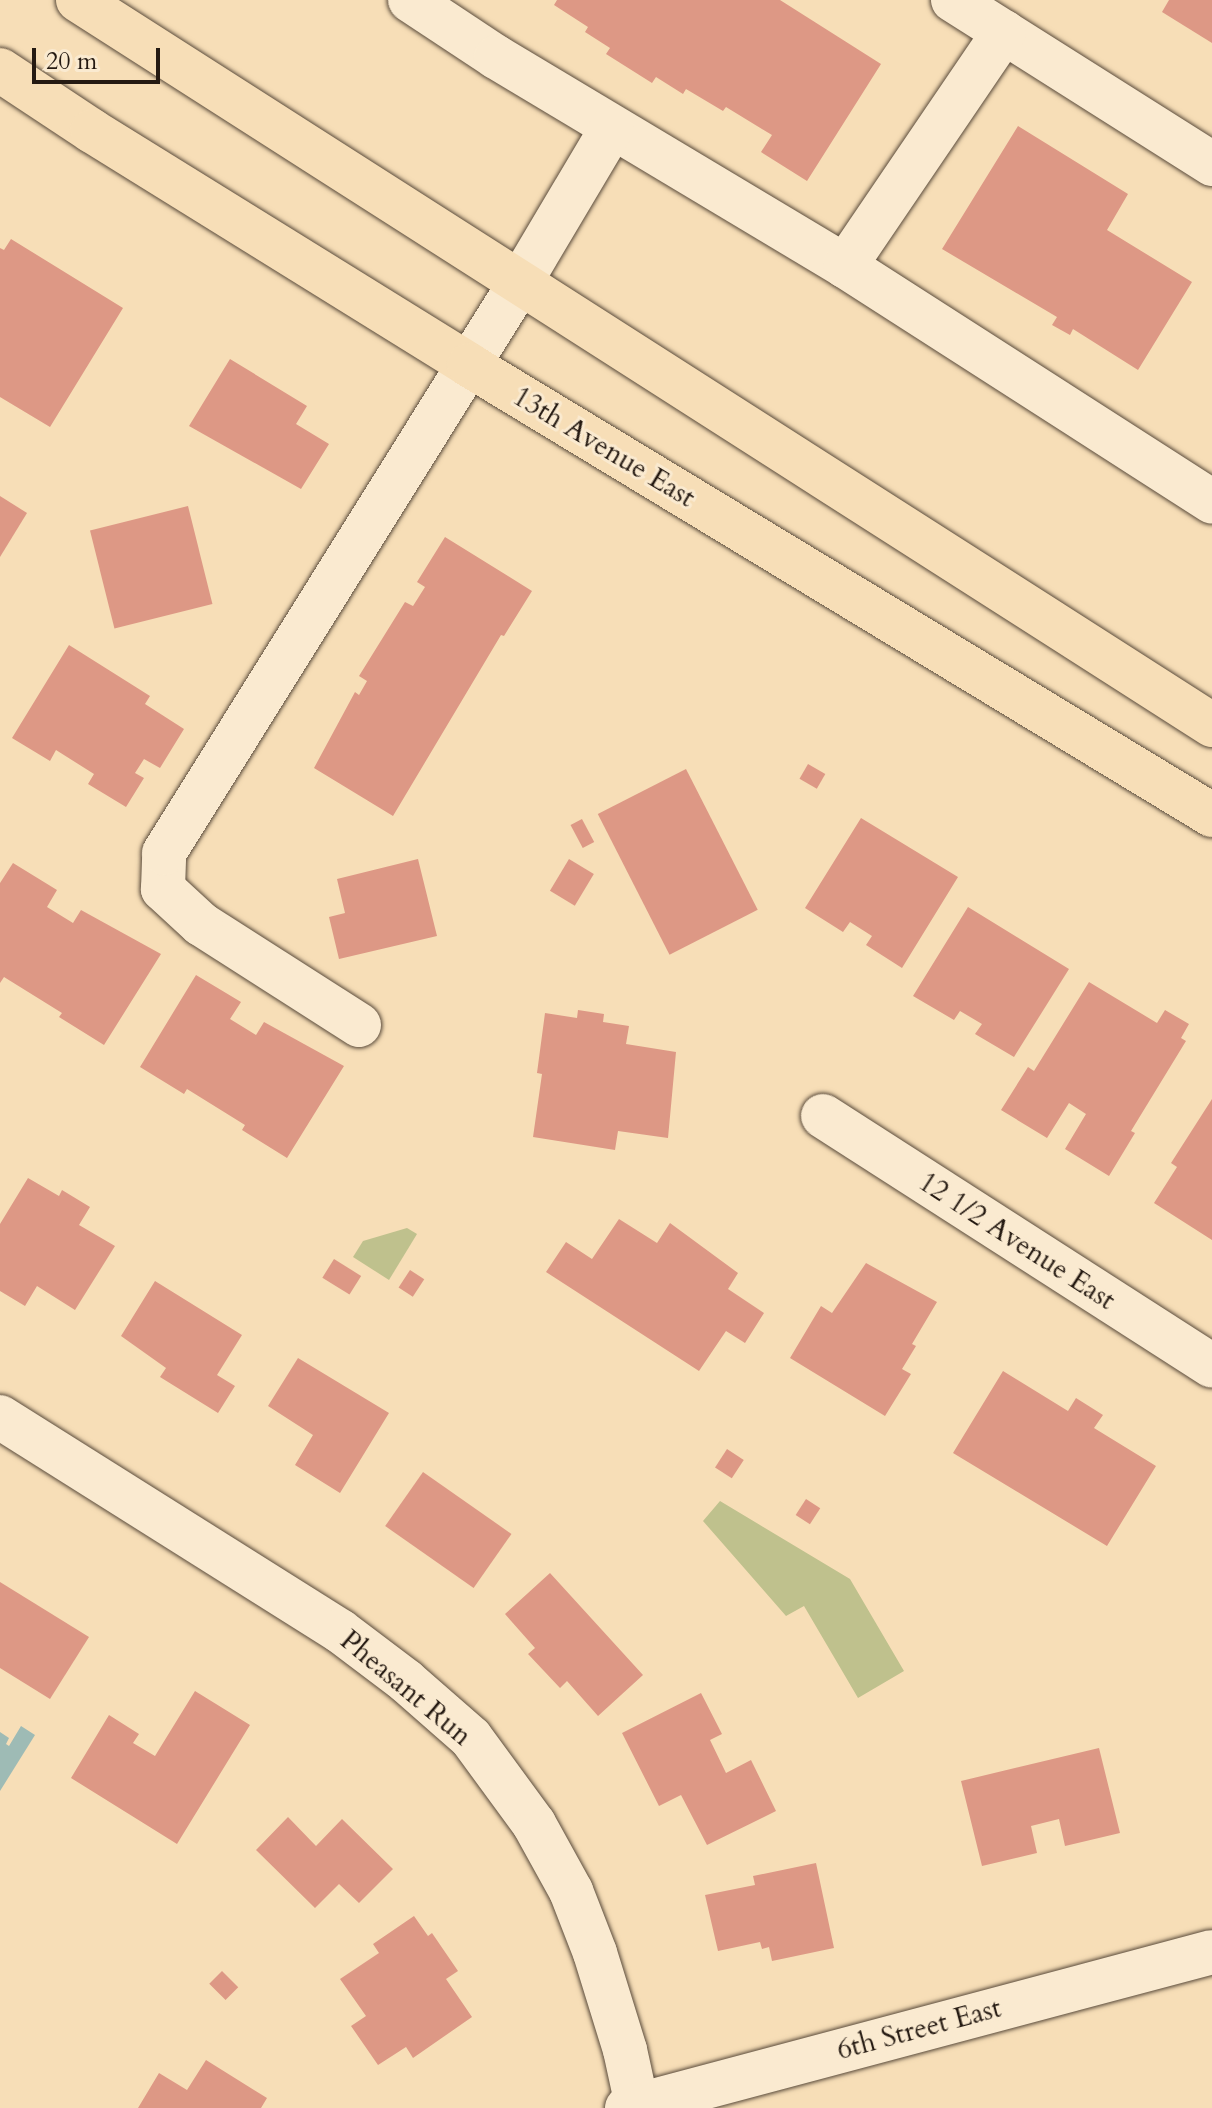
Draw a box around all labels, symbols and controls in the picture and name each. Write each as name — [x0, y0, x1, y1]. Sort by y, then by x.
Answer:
scale bar — [36, 32, 164, 82]
text: 20 m — [46, 45, 97, 78]
street label: 13th Avenue East — [507, 379, 701, 515]
street label: 12 1/2 Avenue East — [912, 1165, 1122, 1317]
street label: Pheasant Run — [333, 1623, 479, 1753]
street label: 6th Street East — [833, 1991, 1005, 2067]

